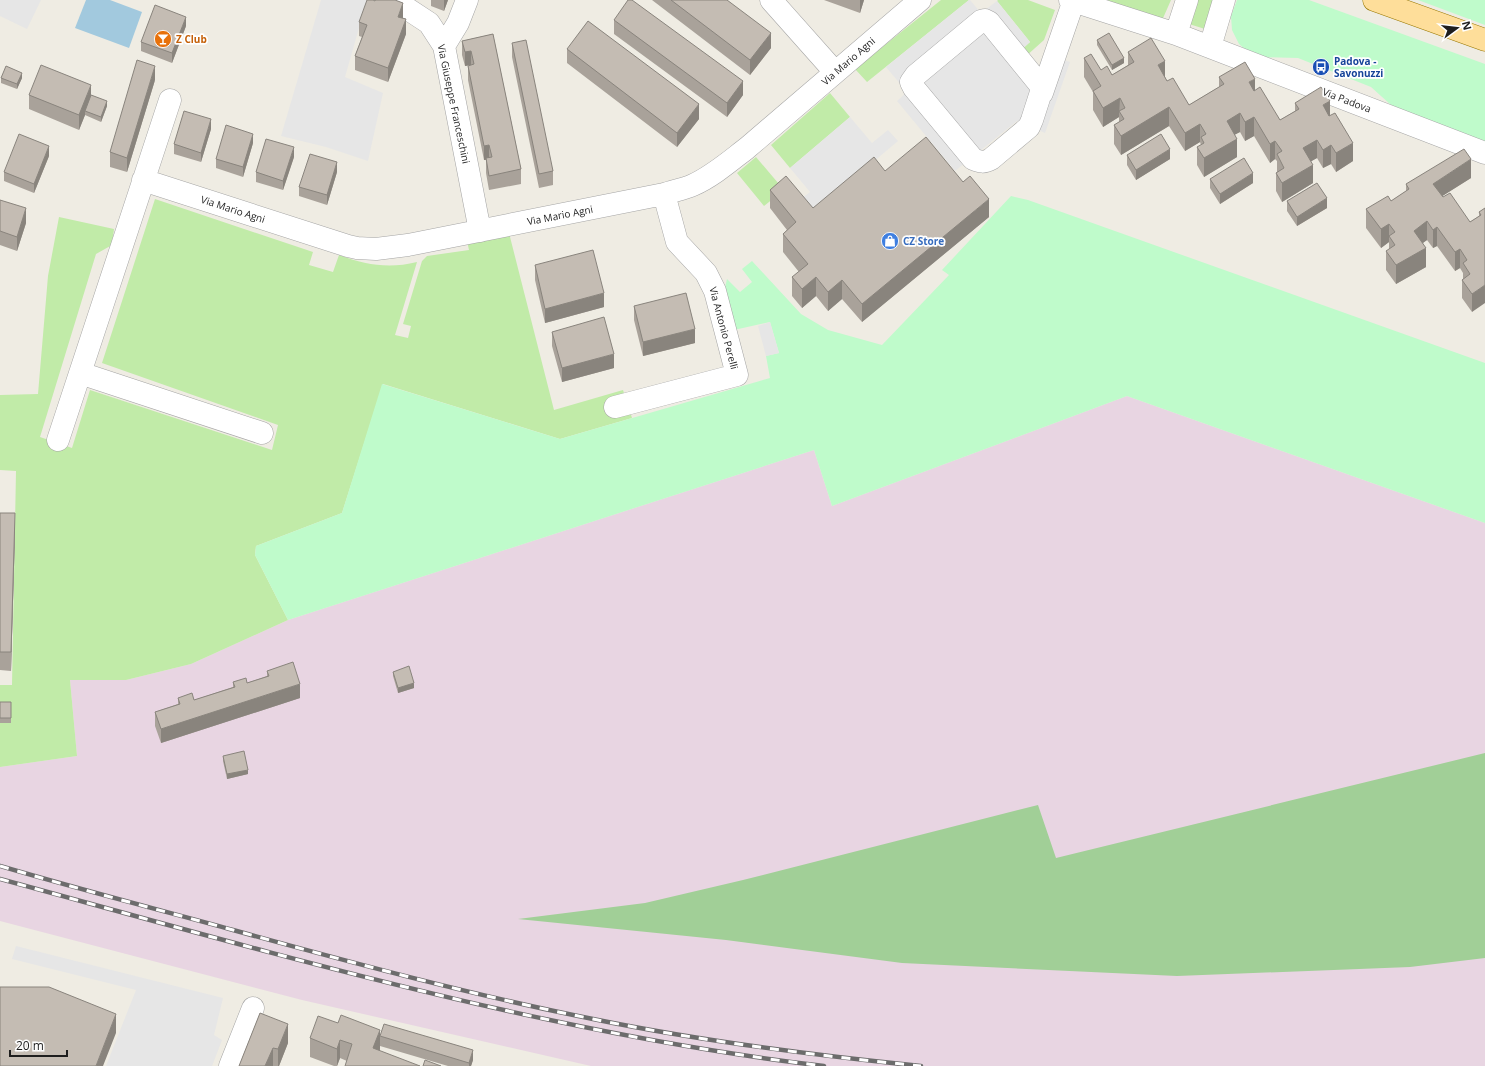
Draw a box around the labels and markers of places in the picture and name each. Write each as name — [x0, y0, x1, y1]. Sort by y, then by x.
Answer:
bar icon: Z Club — [153, 29, 173, 49]
place label: Z Club — [176, 32, 207, 46]
place label: Padova - Savonuzzi — [1334, 54, 1383, 80]
bus stop icon: Padova - Savonuzzi — [1311, 57, 1331, 77]
shop icon: CZ Store — [880, 231, 900, 251]
place label: CZ Store — [903, 234, 944, 248]

